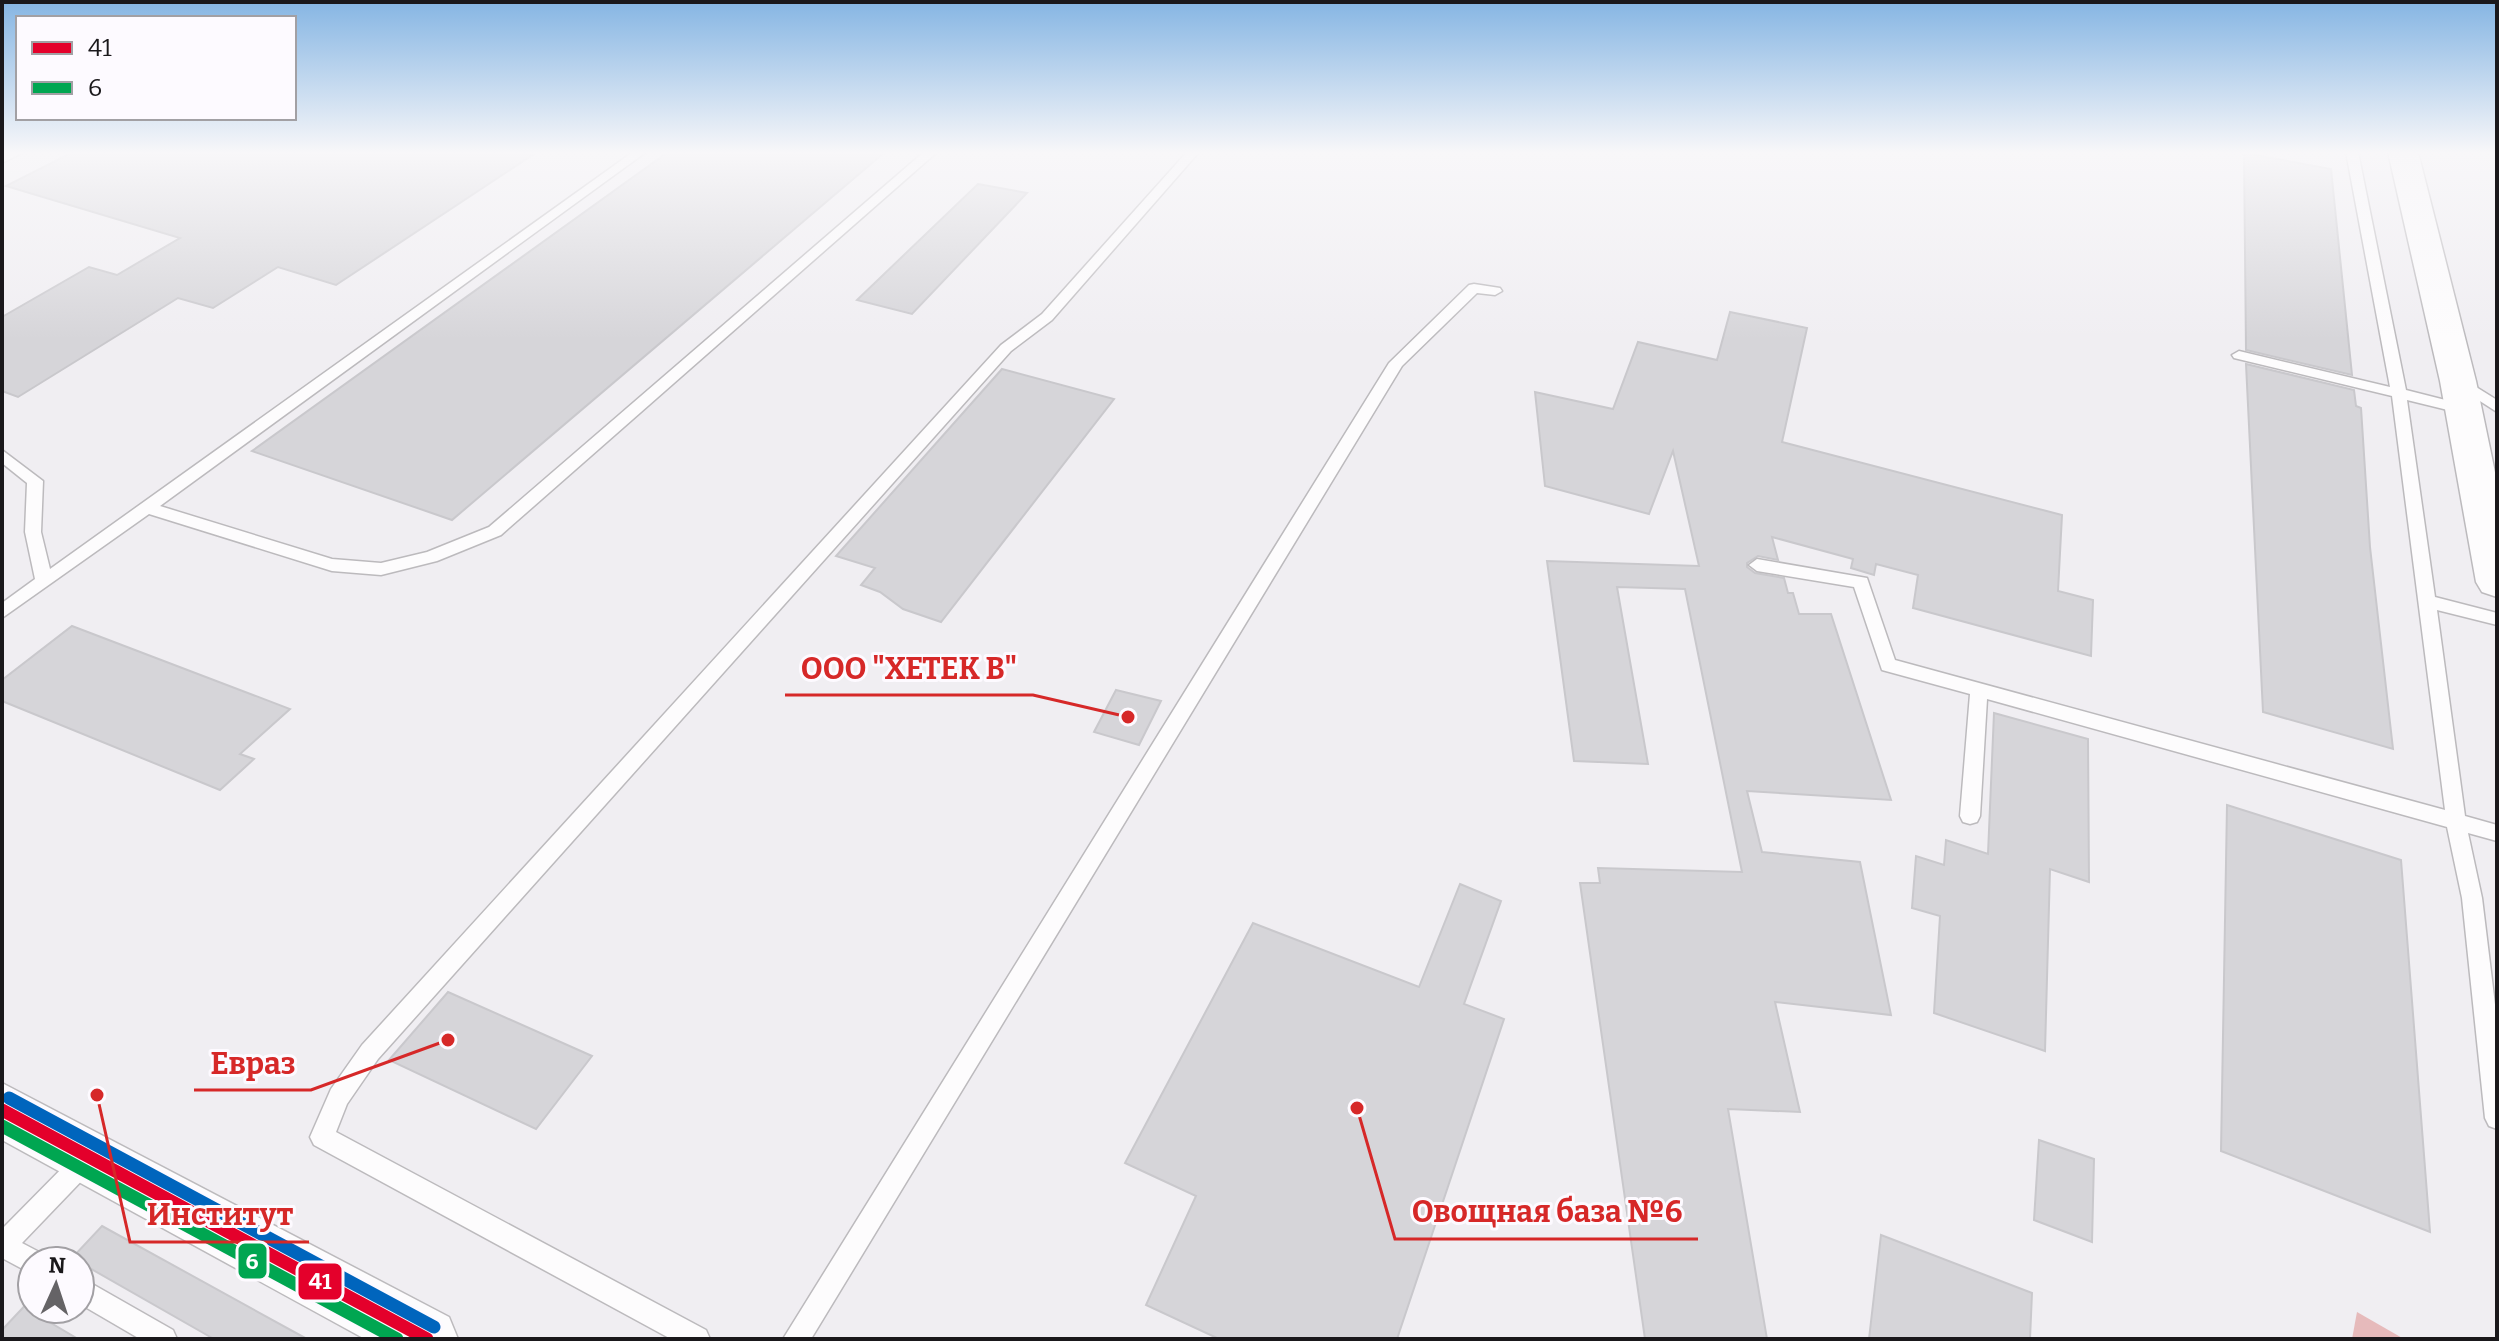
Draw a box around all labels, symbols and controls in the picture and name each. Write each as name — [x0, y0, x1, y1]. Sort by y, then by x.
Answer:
legend — [16, 16, 296, 120]
text: 41 — [88, 34, 112, 62]
text: 6 — [88, 74, 102, 102]
callout: ООО "ХЕТЕК В" — [785, 641, 1033, 695]
text: ООО "ХЕТЕК В" — [801, 651, 1017, 687]
callout: Евраз — [194, 1036, 311, 1090]
text: Евраз — [211, 1046, 295, 1082]
callout: Овощная база №6 — [1395, 1185, 1698, 1239]
callout: Институт — [130, 1188, 309, 1242]
text: Овощная база №6 — [1412, 1194, 1682, 1230]
text: Институт — [147, 1197, 294, 1233]
line badge: 6 — [237, 1242, 268, 1280]
north arrow — [16, 1245, 96, 1325]
text: 6 — [245, 1248, 259, 1275]
text: N — [48, 1252, 66, 1279]
line badge: 41 — [297, 1262, 343, 1301]
text: 41 — [309, 1268, 332, 1295]

